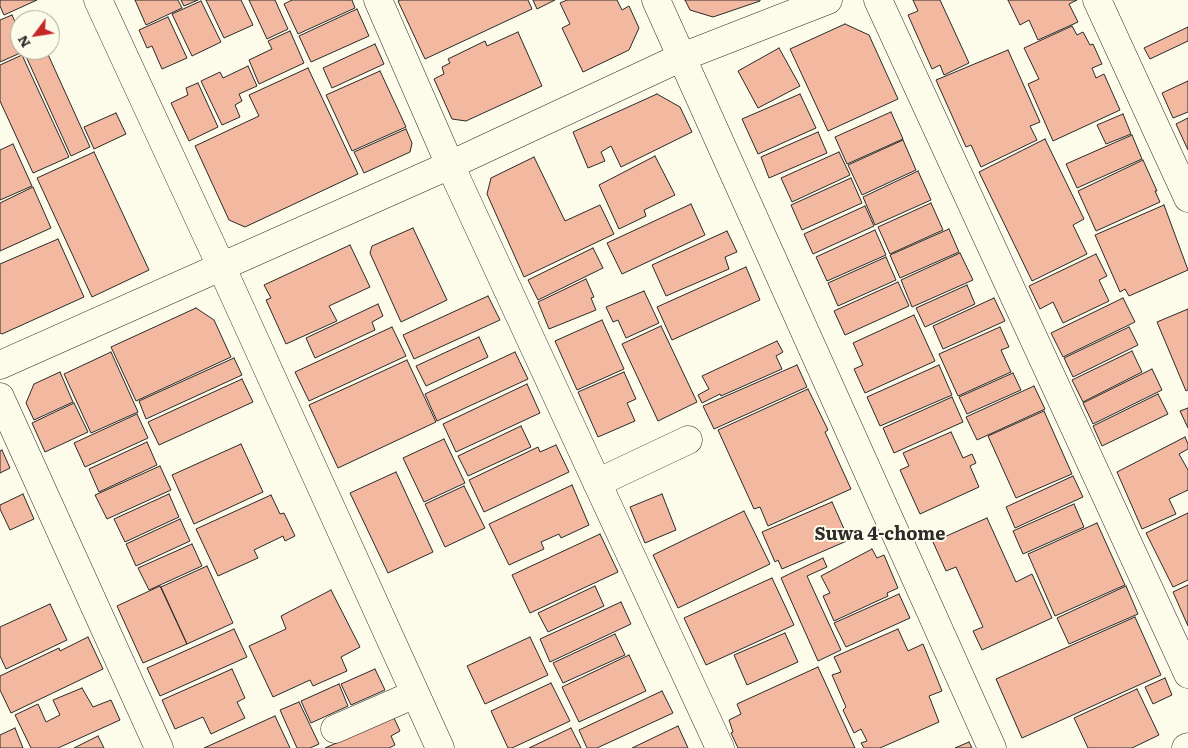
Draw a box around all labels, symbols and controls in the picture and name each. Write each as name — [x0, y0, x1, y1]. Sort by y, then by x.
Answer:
north arrow — [10, 10, 60, 60]
text: N — [11, 32, 35, 52]
district label: Suwa 4-chome — [815, 524, 945, 546]

